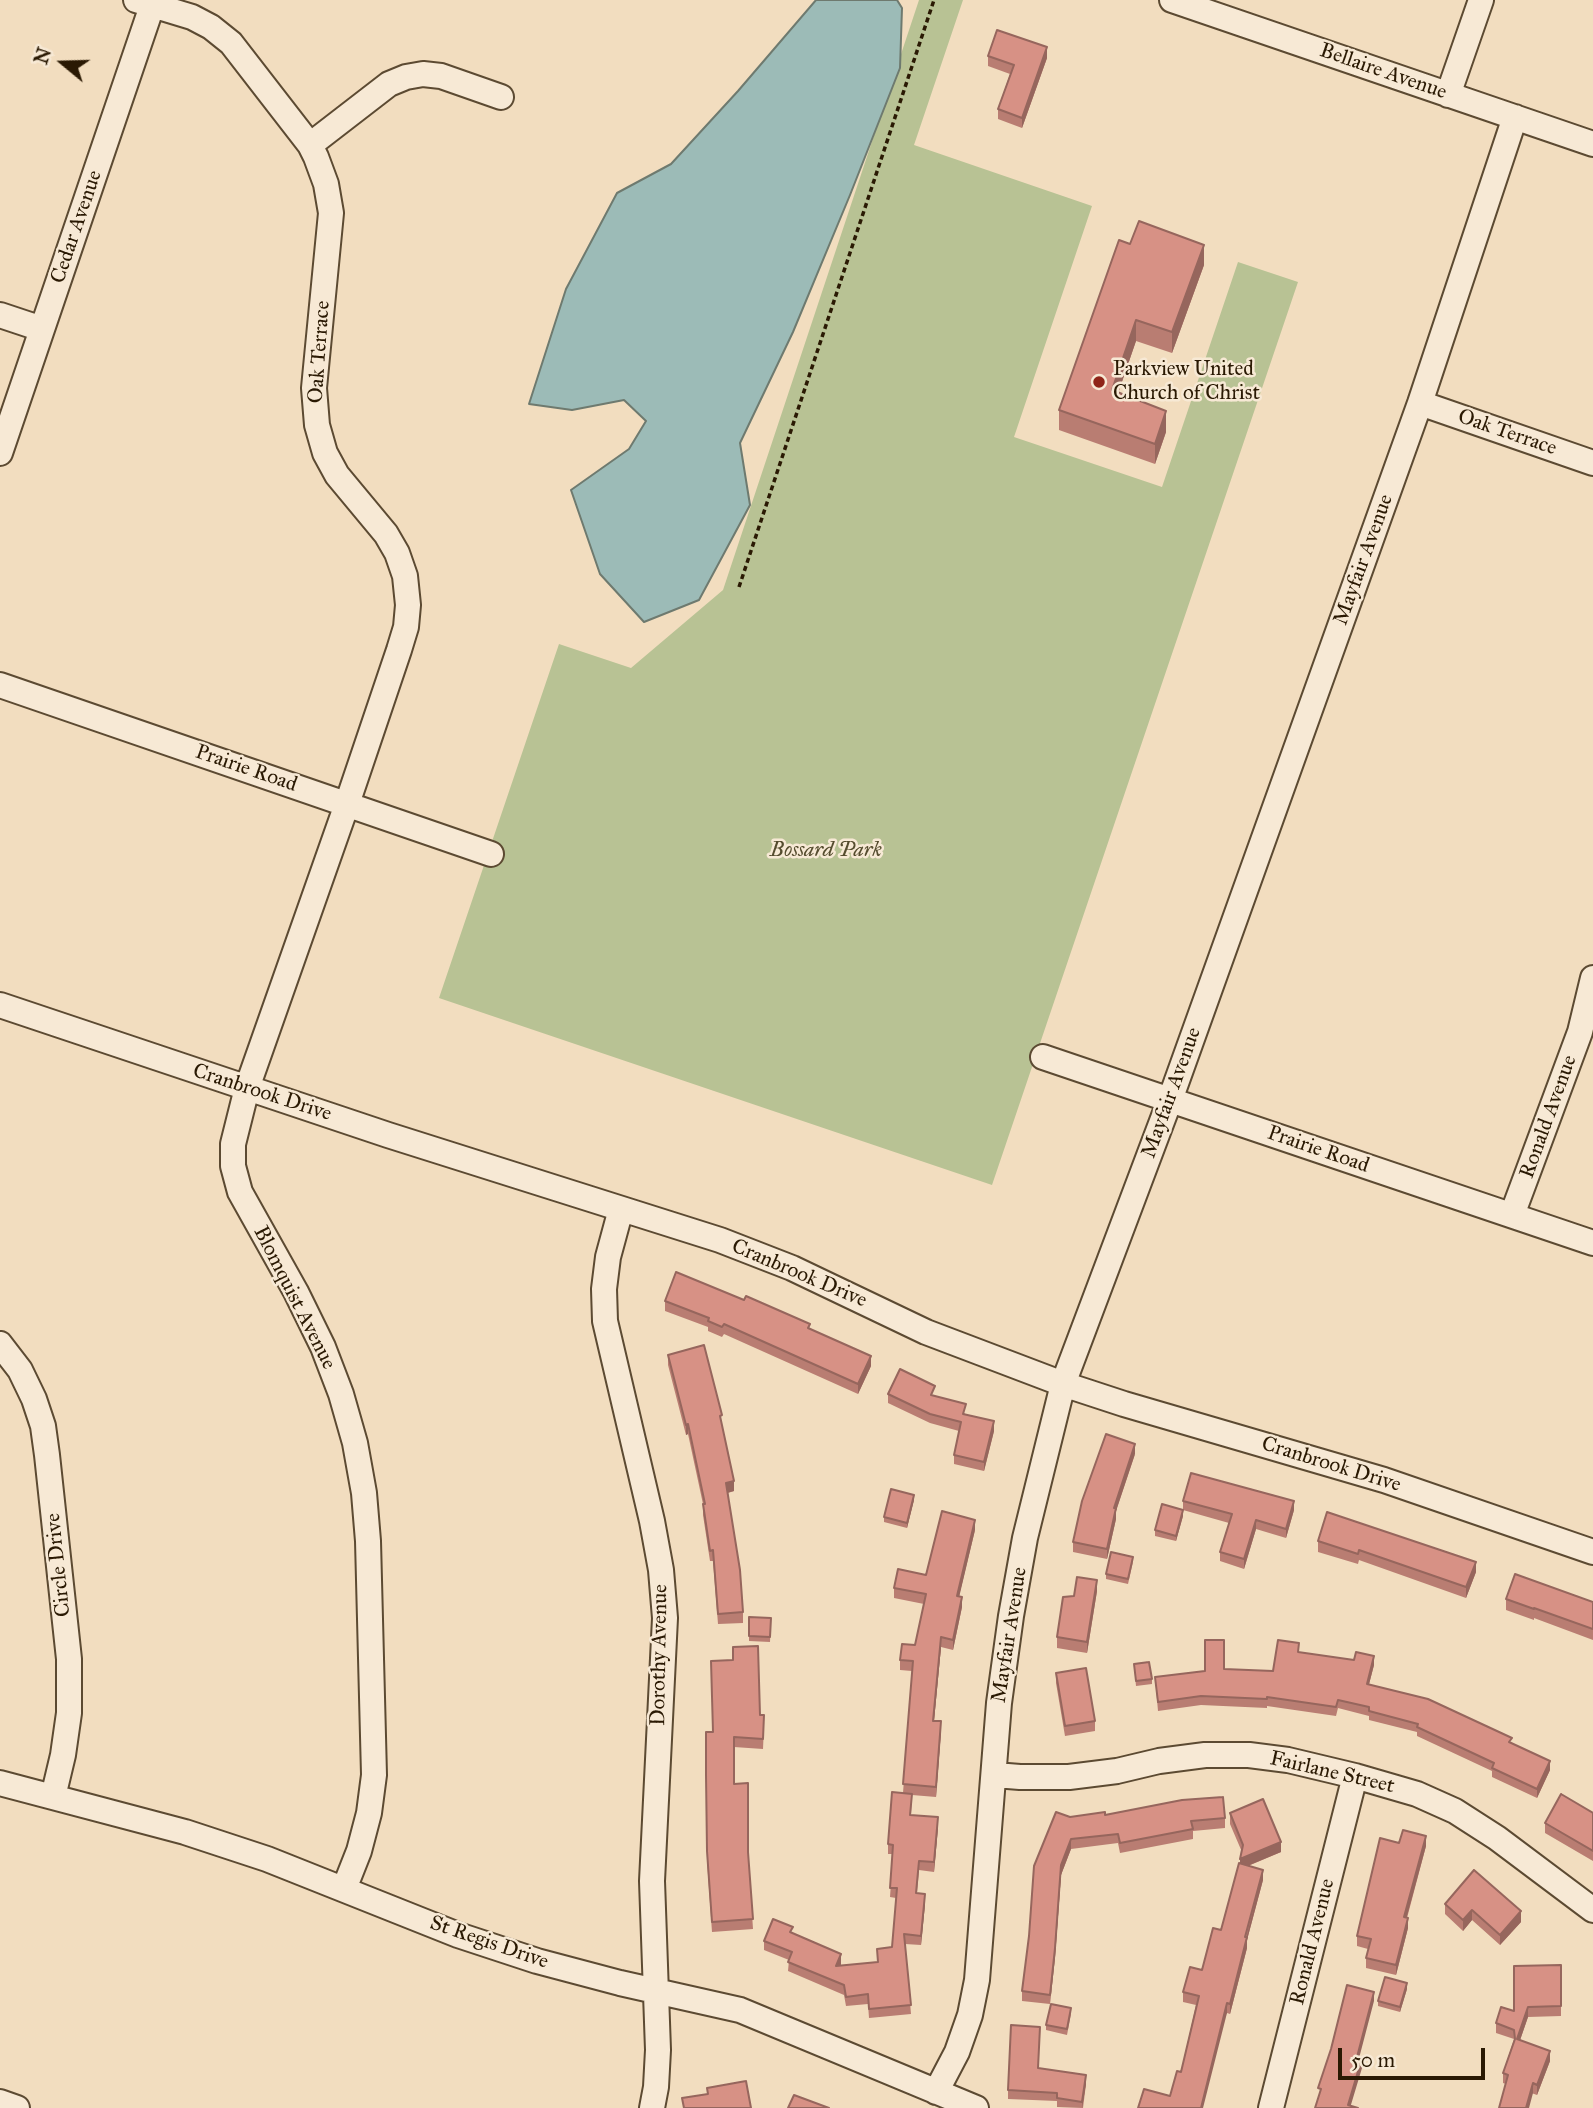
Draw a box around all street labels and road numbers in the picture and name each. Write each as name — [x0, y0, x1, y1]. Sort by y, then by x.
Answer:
street label: Bellaire Avenue — [1316, 38, 1450, 106]
street label: Cedar Avenue — [46, 167, 108, 287]
street label: Oak Terrace — [304, 300, 336, 404]
street label: Oak Terrace — [1454, 404, 1560, 462]
street label: Mayfair Avenue — [1329, 491, 1399, 629]
street label: Prairie Road — [192, 740, 300, 798]
street label: Mayfair Avenue — [1137, 1024, 1207, 1162]
street label: Ronald Avenue — [1515, 1052, 1583, 1182]
street label: Cranbrook Drive — [189, 1059, 335, 1127]
street label: Prairie Road — [1264, 1121, 1372, 1179]
street label: Blomquist Avenue — [247, 1222, 341, 1374]
street label: Cranbrook Drive — [728, 1234, 870, 1314]
street label: Cranbrook Drive — [1258, 1432, 1404, 1498]
street label: Circle Drive — [41, 1512, 77, 1618]
street label: Mayfair Avenue — [987, 1565, 1033, 1705]
street label: Dorothy Avenue — [646, 1584, 674, 1726]
street label: Fairlane Street — [1267, 1746, 1397, 1800]
street label: Ronald Avenue — [1285, 1876, 1341, 2008]
street label: St Regis Drive — [426, 1911, 552, 1975]

